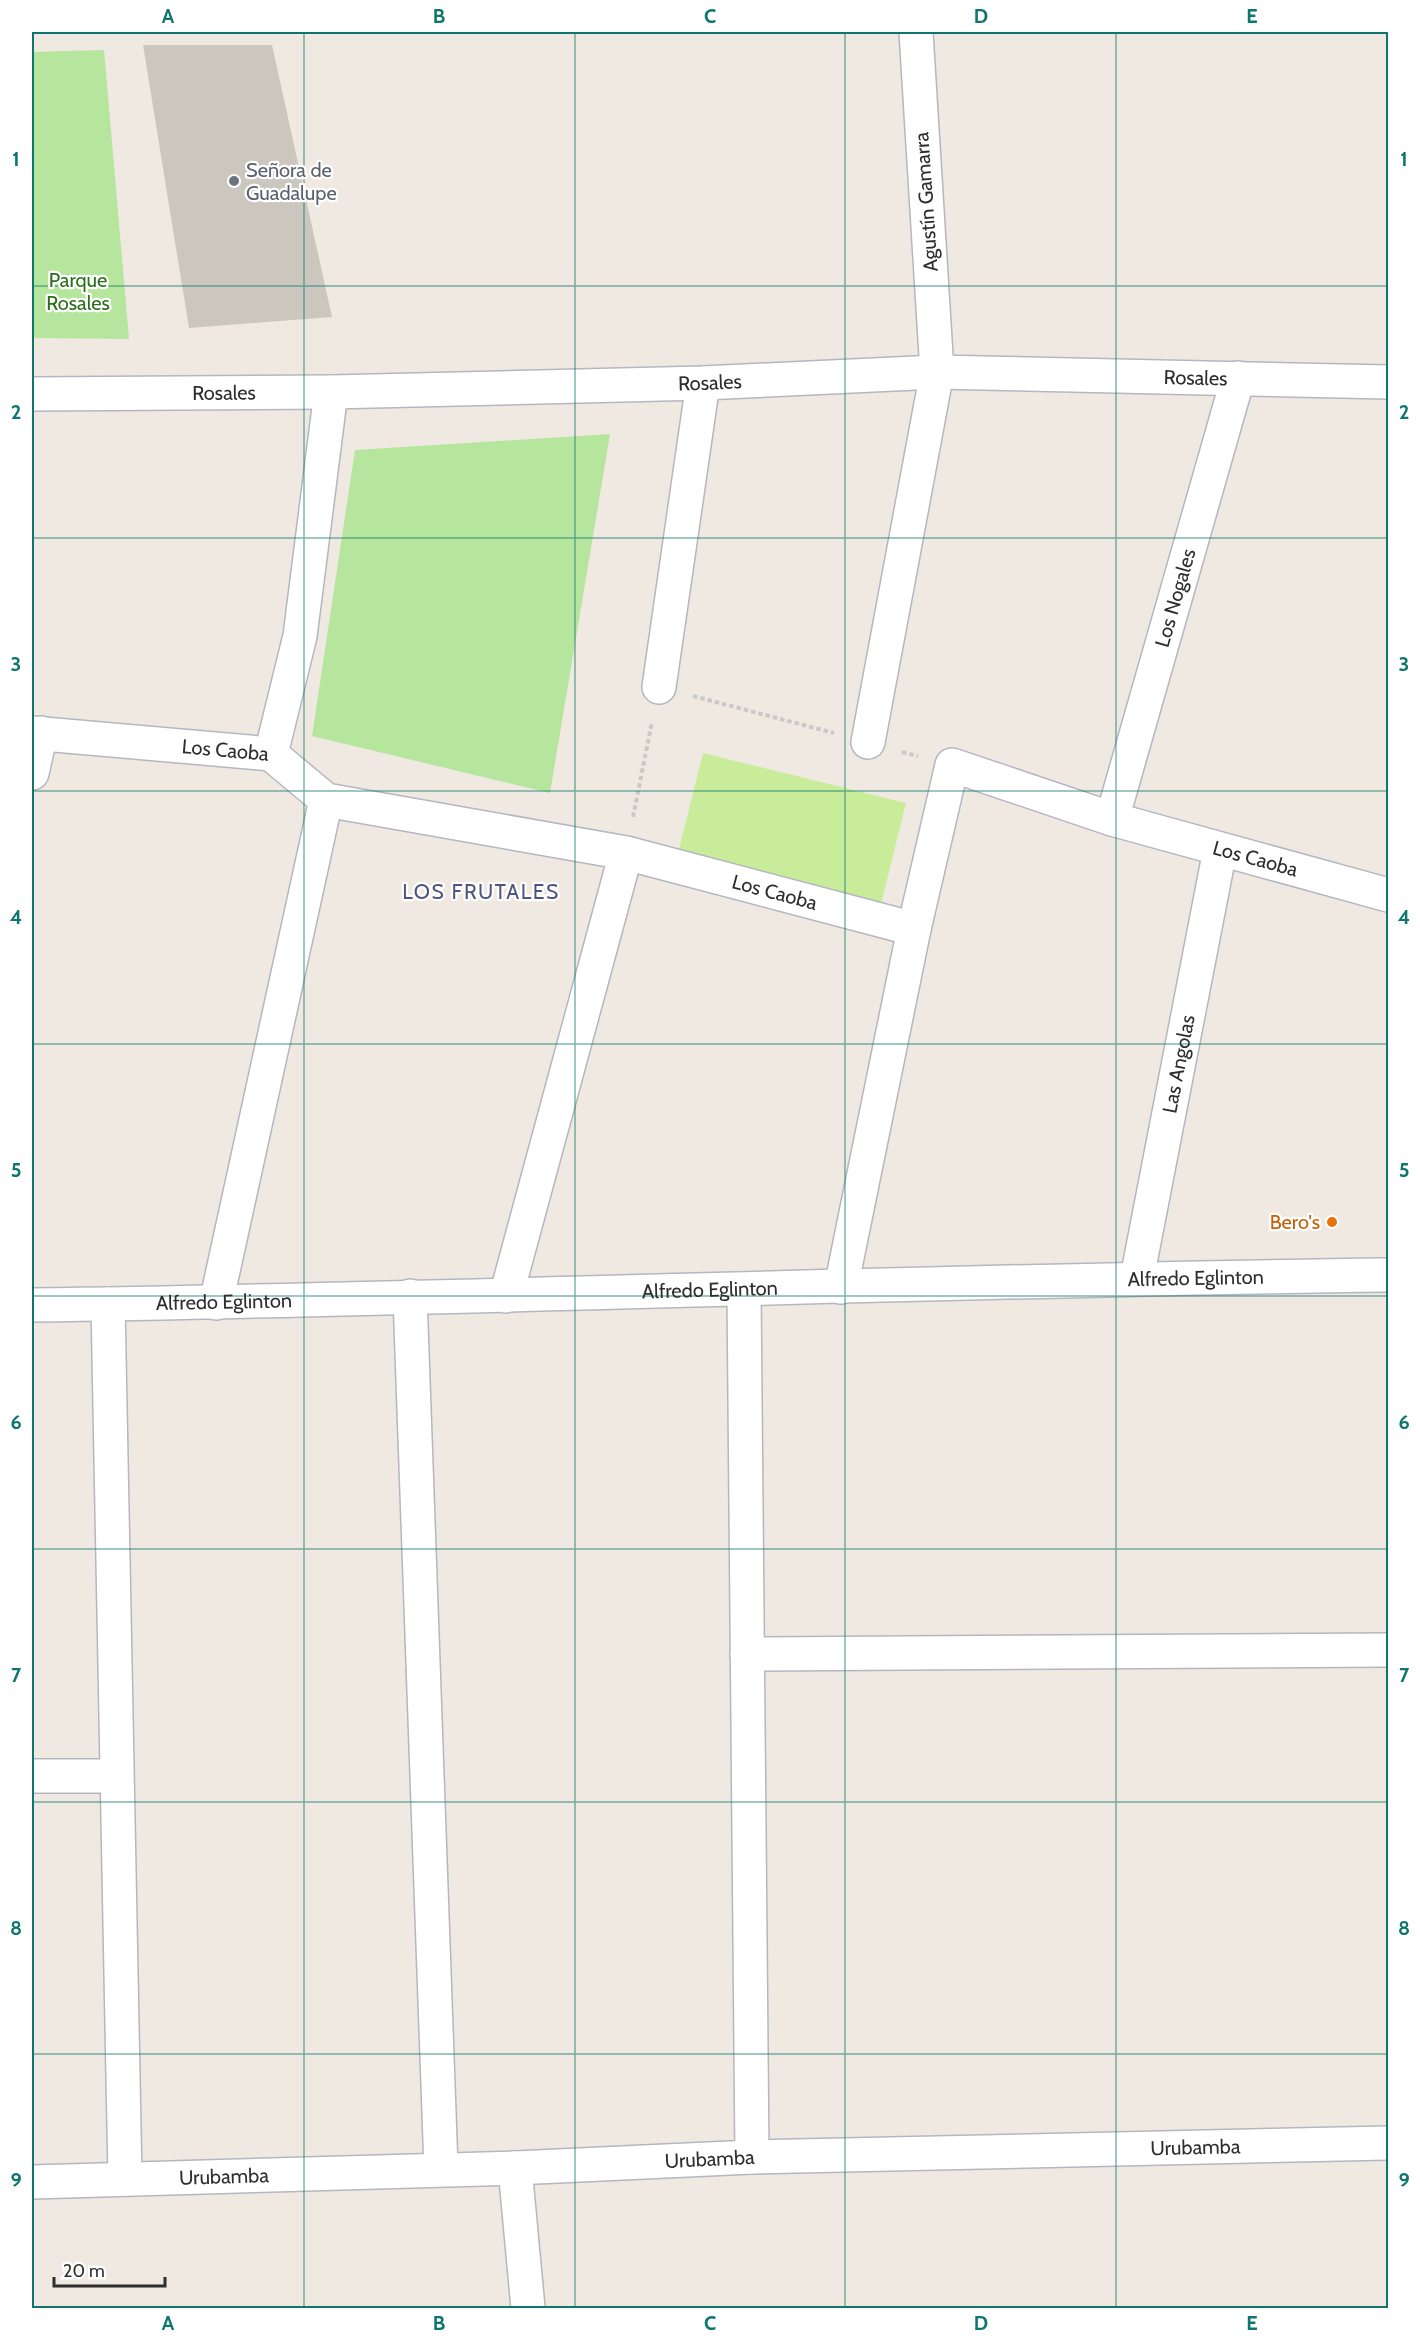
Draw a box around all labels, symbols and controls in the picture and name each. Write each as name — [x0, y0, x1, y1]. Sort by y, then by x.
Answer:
text: A — [162, 4, 175, 28]
text: B — [433, 4, 445, 28]
text: C — [704, 4, 716, 28]
text: D — [974, 4, 988, 28]
text: E — [1246, 4, 1258, 28]
street label: Agustín Gamarra — [909, 131, 943, 273]
text: 1 — [12, 147, 20, 171]
text: 1 — [1400, 147, 1408, 171]
place label: Señora de Guadalupe — [246, 158, 337, 205]
marker: Señora de Guadalupe — [227, 174, 241, 188]
park label: Parque Rosales — [46, 268, 110, 315]
street label: Rosales — [1163, 365, 1228, 390]
street label: Rosales — [678, 369, 742, 396]
street label: Rosales — [192, 381, 256, 405]
text: 2 — [11, 400, 21, 424]
text: 2 — [1399, 400, 1409, 424]
street label: Los Nogales — [1150, 546, 1201, 650]
text: 3 — [11, 652, 21, 676]
text: 3 — [1399, 652, 1409, 676]
street label: Los Caoba — [181, 734, 270, 766]
street label: Los Caoba — [1210, 835, 1301, 882]
street label: Los Caoba — [729, 869, 820, 915]
district label: LOS FRUTALES — [402, 879, 560, 904]
text: 4 — [10, 905, 22, 929]
text: 4 — [1398, 905, 1410, 929]
street label: Las Angolas — [1157, 1013, 1200, 1115]
text: 5 — [11, 1158, 21, 1182]
text: 5 — [1399, 1158, 1409, 1182]
place label: Bero's — [1270, 1210, 1320, 1234]
marker: Bero's — [1325, 1215, 1339, 1229]
street label: Alfredo Eglinton — [1127, 1265, 1264, 1291]
street label: Alfredo Eglinton — [641, 1276, 778, 1303]
street label: Alfredo Eglinton — [156, 1288, 292, 1315]
text: 6 — [10, 1410, 22, 1434]
text: 6 — [1398, 1410, 1410, 1434]
text: 7 — [11, 1663, 22, 1687]
text: 7 — [1399, 1663, 1410, 1687]
text: 8 — [10, 1916, 22, 1940]
text: 8 — [1398, 1916, 1410, 1940]
street label: Urubamba — [1150, 2134, 1241, 2160]
street label: Urubamba — [664, 2145, 755, 2173]
street label: Urubamba — [179, 2163, 270, 2190]
text: 9 — [10, 2168, 22, 2192]
text: 9 — [1398, 2168, 1410, 2192]
scale bar — [54, 2250, 165, 2288]
text: 20 m — [63, 2260, 105, 2282]
text: A — [162, 2311, 175, 2335]
text: B — [433, 2311, 445, 2335]
text: C — [704, 2311, 716, 2335]
text: D — [974, 2311, 988, 2335]
text: E — [1246, 2311, 1258, 2335]

